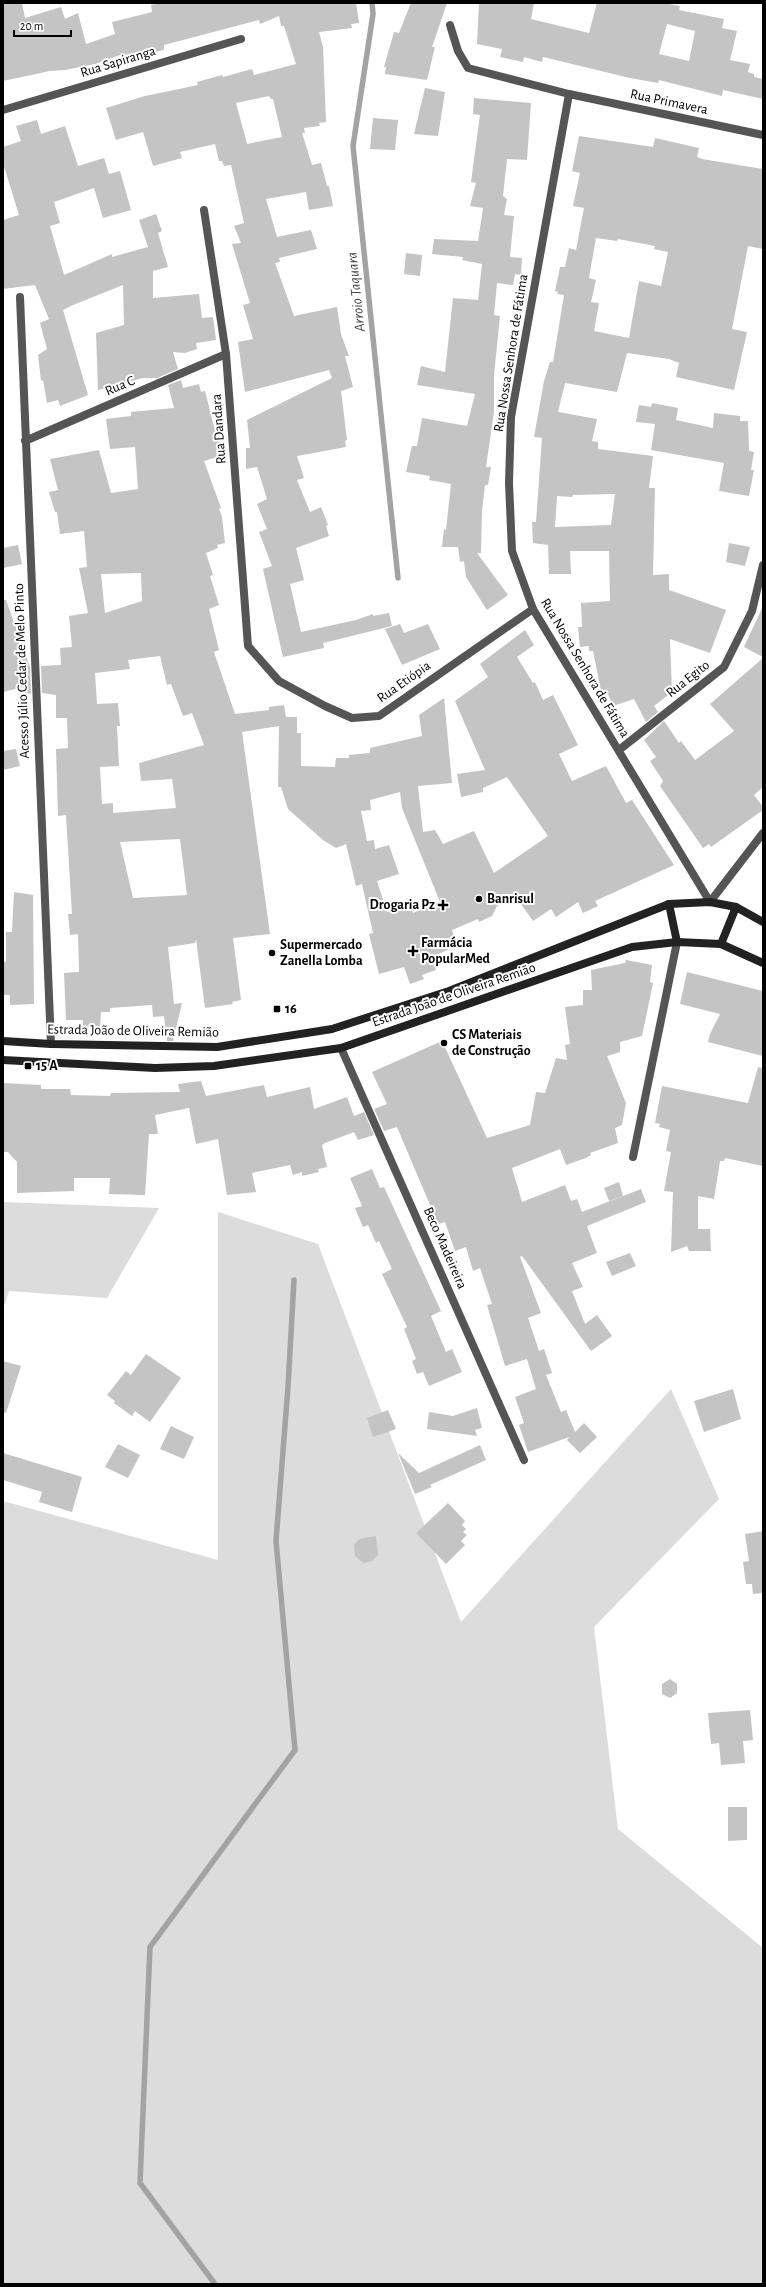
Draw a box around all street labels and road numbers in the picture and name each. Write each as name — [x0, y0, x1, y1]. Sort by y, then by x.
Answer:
street label: Rua Sapiranga — [79, 44, 158, 80]
street label: Rua Primavera — [629, 87, 710, 117]
street label: Rua Nossa Senhora de Fátima — [492, 273, 530, 433]
street label: Rua C — [103, 374, 137, 398]
street label: Rua Dandara — [210, 393, 228, 465]
street label: Acesso Júlio Cedar de Melo Pinto — [12, 583, 32, 759]
street label: Rua Nossa Senhora de Fátima — [538, 596, 632, 740]
street label: Rua Etiópia — [375, 658, 434, 705]
street label: Rua Egito — [664, 658, 712, 700]
street label: Estrada João de Oliveira Remião — [370, 960, 538, 1030]
street label: Estrada João de Oliveira Remião — [47, 1023, 219, 1040]
street label: Beco Madeireira — [421, 1205, 470, 1292]

